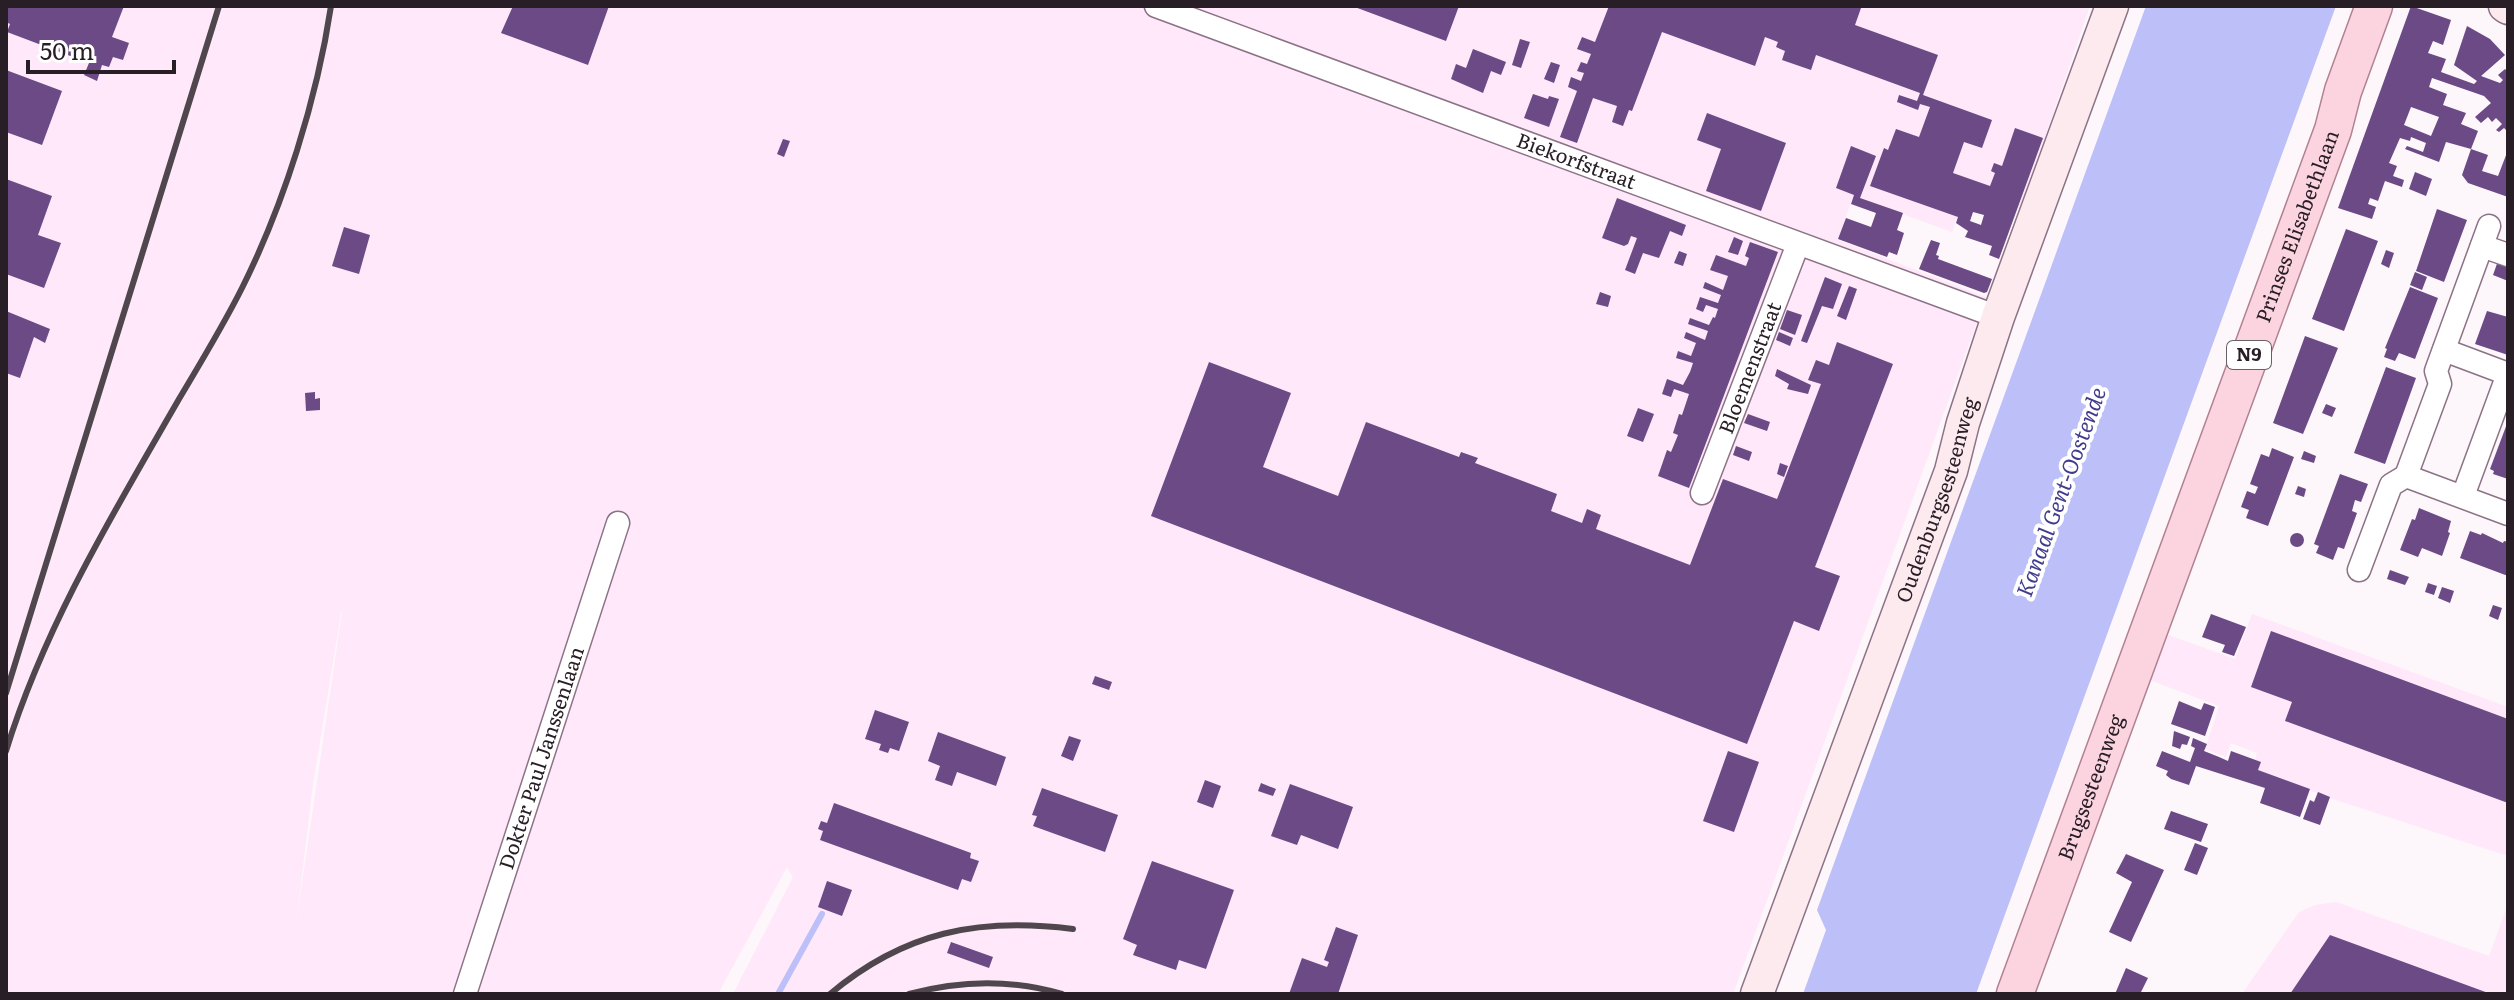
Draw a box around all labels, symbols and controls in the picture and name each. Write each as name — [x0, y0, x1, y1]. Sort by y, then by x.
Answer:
scale bar — [28, 24, 174, 74]
text: 50 m — [40, 32, 94, 67]
street label: Biekorfstraat — [1513, 124, 1641, 195]
street label: Prinses Elisabethlaan — [2246, 125, 2345, 326]
street label: Bloemenstraat — [1709, 297, 1787, 438]
road number: N9 — [2227, 341, 2271, 369]
water label: Kanaal Gent-Oostende — [2006, 382, 2113, 601]
street label: Oudenburgsesteenweg — [1887, 392, 1984, 606]
street label: Dokter Paul Janssenlaan — [489, 642, 590, 873]
street label: Brugsesteenweg — [2048, 709, 2130, 864]

